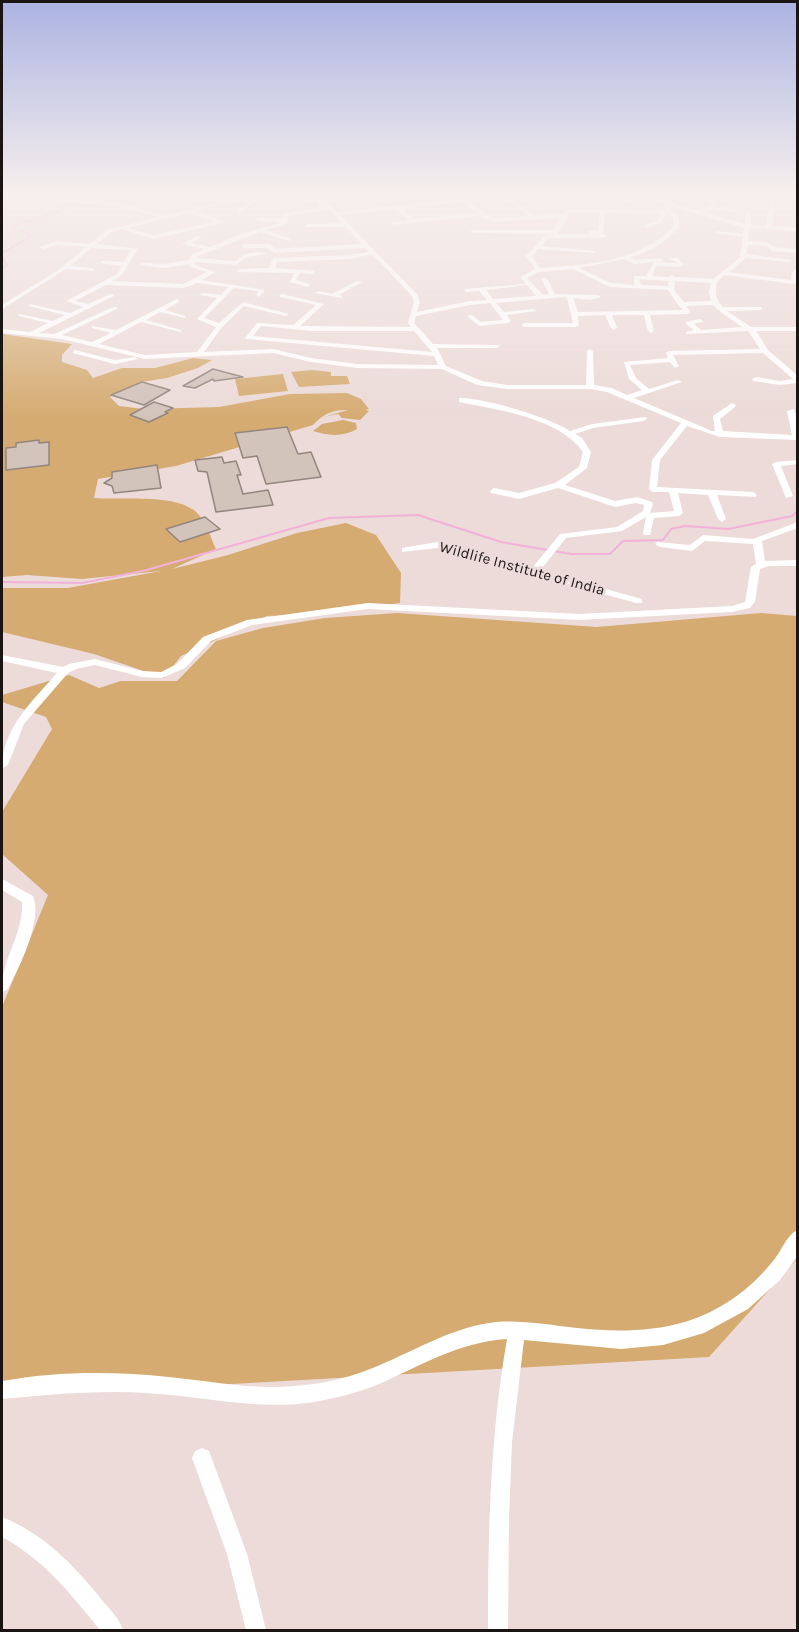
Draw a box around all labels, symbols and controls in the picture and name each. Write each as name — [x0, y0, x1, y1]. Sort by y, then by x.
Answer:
street label: Wildlife Institute of India — [437, 538, 607, 600]

